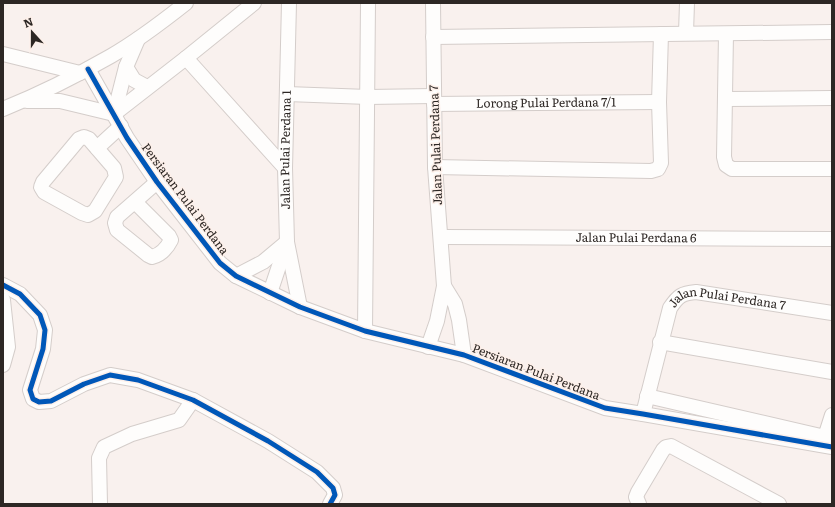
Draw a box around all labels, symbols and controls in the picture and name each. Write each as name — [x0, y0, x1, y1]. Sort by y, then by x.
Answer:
north arrow — [12, 12, 52, 52]
text: N — [21, 13, 35, 31]
street label: Jalan Pulai Perdana 7 — [424, 84, 446, 206]
street label: Jalan Pulai Perdana 1 — [275, 90, 295, 210]
street label: Lorong Pulai Perdana 7/1 — [476, 92, 616, 112]
street label: Persiaran Pulai Perdana — [138, 139, 234, 258]
street label: Jalan Pulai Perdana 6 — [575, 228, 697, 246]
street label: Jalan Pulai Perdana 7 — [663, 282, 787, 314]
street label: Persiaran Pulai Perdana — [470, 338, 603, 404]

